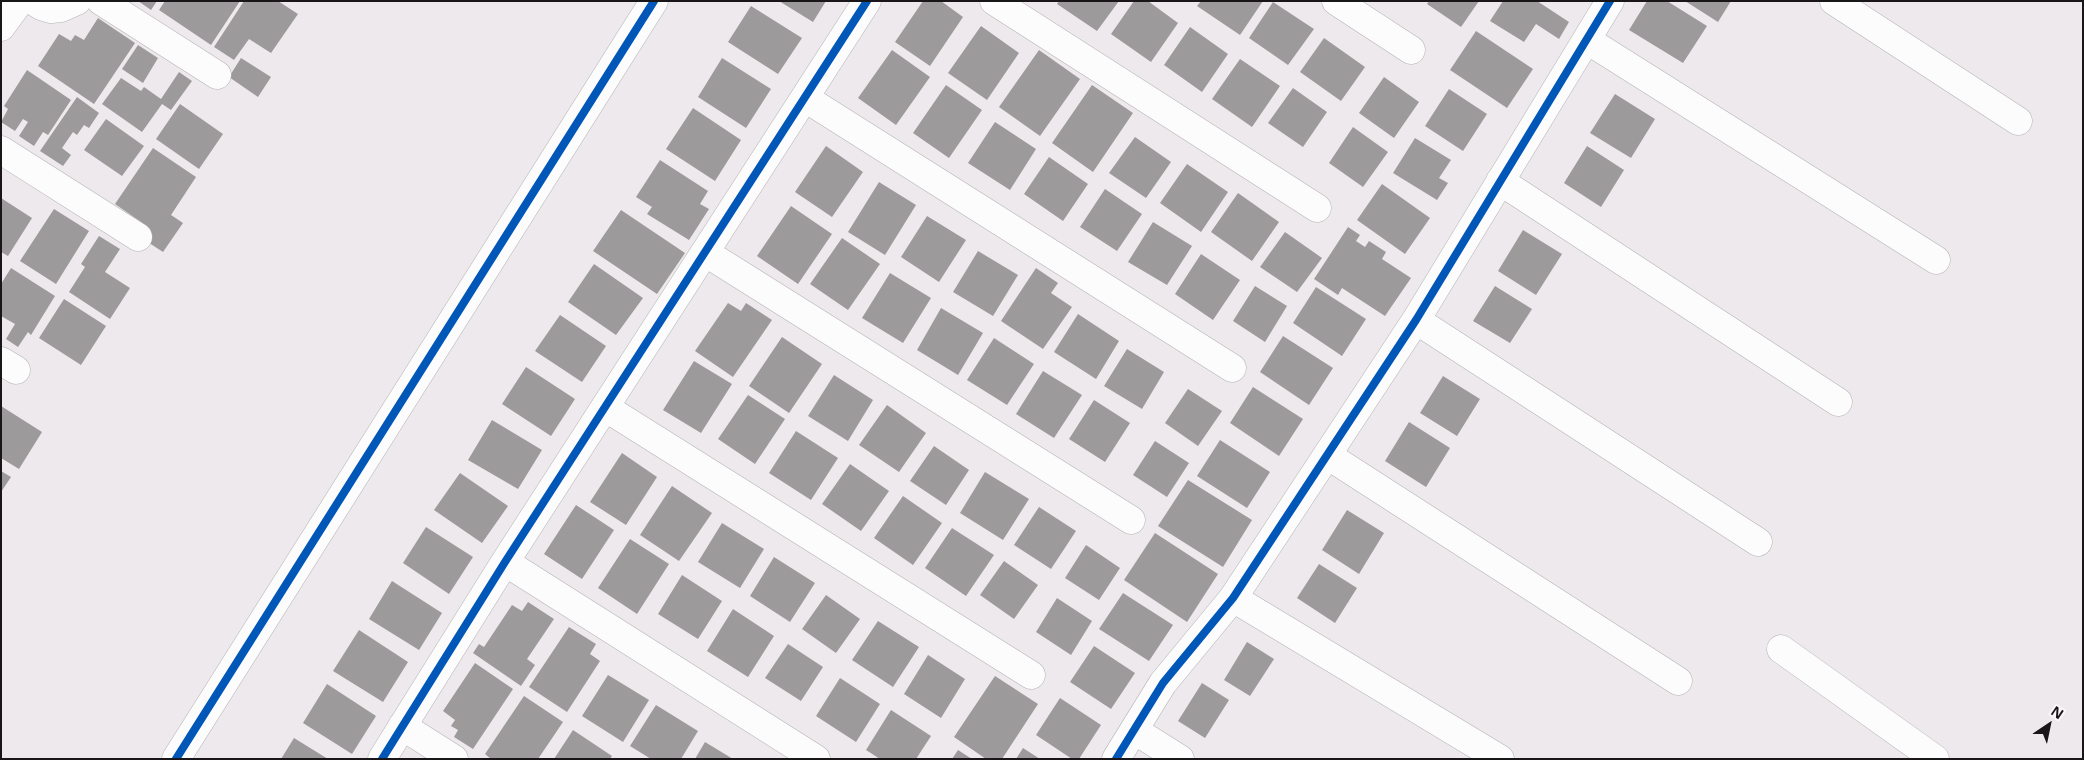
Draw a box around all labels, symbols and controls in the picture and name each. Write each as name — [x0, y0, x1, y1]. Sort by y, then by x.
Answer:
north arrow — [2024, 700, 2074, 750]
text: N — [2048, 701, 2068, 723]

